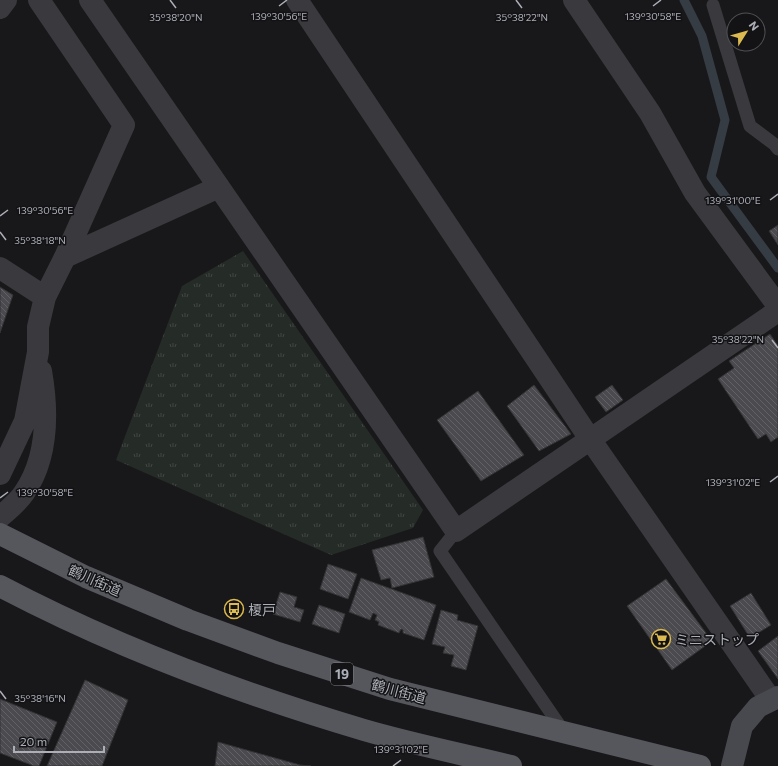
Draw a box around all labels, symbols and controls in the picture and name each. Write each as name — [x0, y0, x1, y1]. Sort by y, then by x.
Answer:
text: 139°30'56"E — [251, 10, 307, 22]
text: 139°30'58"E — [625, 10, 681, 22]
text: 35°38'20"N — [149, 11, 203, 23]
text: 35°38'22"N — [496, 11, 548, 23]
north arrow — [726, 12, 766, 52]
text: N — [747, 18, 762, 33]
text: 139°31'00"E — [705, 194, 761, 206]
text: 139°30'56"E — [17, 204, 73, 216]
text: 35°38'18"N — [14, 234, 66, 246]
text: 35°38'22"N — [712, 333, 764, 345]
text: 139°31'02"E — [706, 476, 760, 488]
text: 139°30'58"E — [17, 486, 73, 498]
street label: 鶴川街道 — [66, 561, 124, 599]
bus stop icon: 榎戸 — [223, 598, 245, 620]
place label: 榎戸 — [248, 601, 276, 618]
supermarket icon: ミニストップ — [650, 628, 672, 650]
place label: ミニストップ — [675, 631, 759, 648]
road number: 19 — [331, 663, 353, 685]
street label: 鶴川街道 — [370, 676, 428, 706]
text: 35°38'16"N — [14, 692, 66, 704]
scale bar — [14, 728, 104, 754]
text: 20 m — [20, 734, 47, 748]
text: 139°31'02"E — [374, 743, 428, 755]

